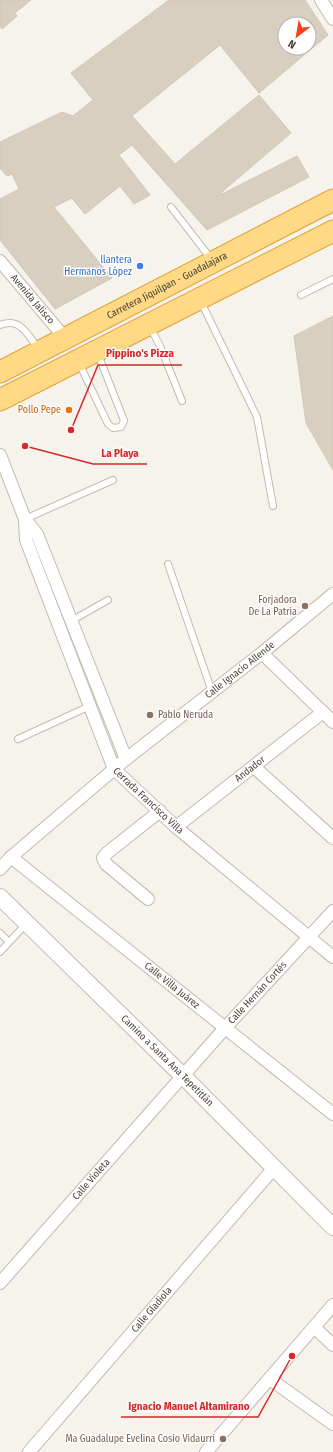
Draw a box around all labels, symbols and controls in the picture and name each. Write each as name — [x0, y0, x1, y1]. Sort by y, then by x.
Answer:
north arrow — [277, 16, 317, 56]
text: N — [286, 37, 298, 51]
street label: Carretera Jiquilpan - Guadalajara — [105, 250, 229, 322]
place label: llantera Hermanos López — [64, 254, 132, 278]
marker: llantera Hermanos López — [135, 261, 145, 271]
street label: Avenida Jalisco — [8, 272, 57, 327]
callout: Pippino's Pizza — [98, 342, 182, 365]
text: Pippino's Pizza — [106, 347, 175, 360]
place label: Pollo Pepe — [18, 404, 61, 416]
marker: Pollo Pepe — [64, 405, 74, 415]
callout: La Playa — [93, 441, 147, 464]
text: La Playa — [101, 447, 139, 460]
place label: Forjadora De La Patria — [249, 594, 297, 618]
marker: Forjadora De La Patria — [300, 601, 310, 611]
street label: Calle Ignacio Allende — [203, 639, 277, 701]
place label: Pablo Neruda — [158, 709, 213, 721]
marker: Pablo Neruda — [145, 710, 155, 720]
street label: Andador — [233, 753, 268, 785]
street label: Cerrada Francisco Villa — [110, 765, 186, 837]
street label: Calle Hernán Cortés — [226, 959, 289, 1027]
street label: Calle Villa Juárez — [142, 960, 202, 1011]
street label: Camino a Santa Ana Tepetitlán — [118, 1013, 216, 1109]
street label: Calle Violeta — [70, 1156, 113, 1203]
street label: Calle Gladiola — [129, 1284, 175, 1335]
callout: Ignacio Manuel Altamirano — [121, 1394, 258, 1417]
text: Ignacio Manuel Altamirano — [128, 1400, 250, 1413]
place label: Ma Guadalupe Evelina Cosio Vidaurri — [65, 1433, 215, 1445]
marker: Ma Guadalupe Evelina Cosio Vidaurri — [218, 1434, 228, 1444]

